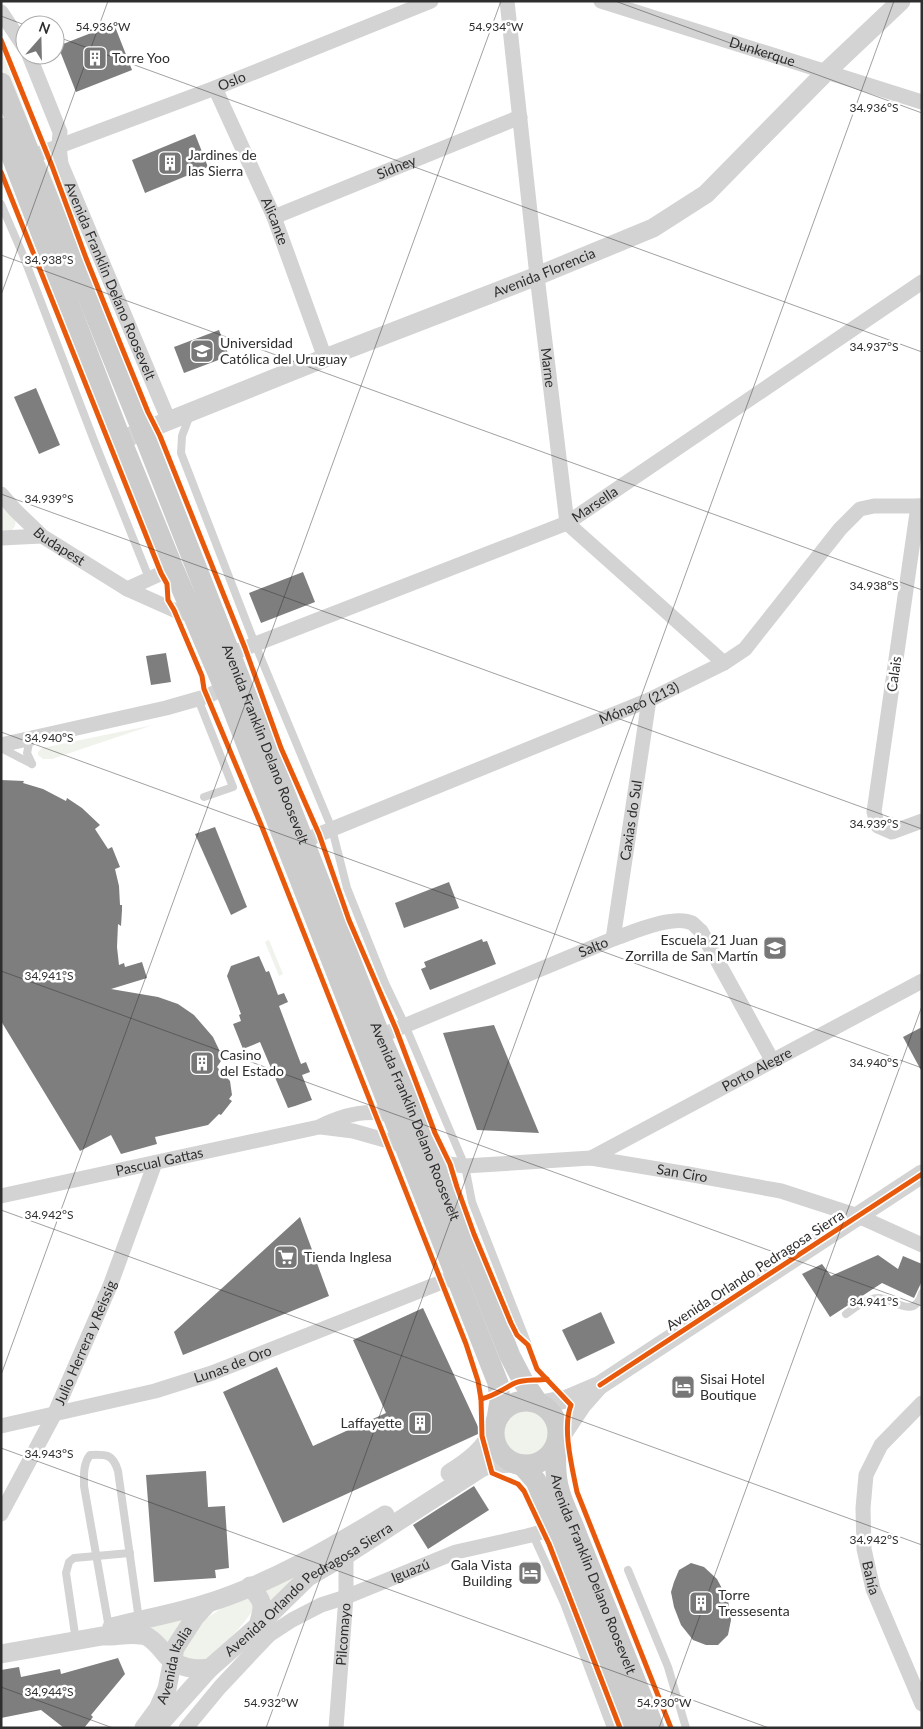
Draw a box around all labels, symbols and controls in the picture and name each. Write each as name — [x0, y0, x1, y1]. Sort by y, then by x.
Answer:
north arrow — [15, 15, 65, 65]
text: N — [37, 17, 53, 37]
text: 54.936°W — [75, 19, 131, 34]
text: 54.934°W — [468, 19, 524, 34]
street label: Dunkerque — [727, 33, 797, 70]
building icon: Torre Yoo — [82, 45, 108, 71]
place label: Torre Yoo — [112, 49, 170, 66]
street label: Oslo — [215, 68, 248, 94]
text: 34.936°S — [849, 100, 899, 115]
place label: Jardines de las Sierra — [188, 146, 257, 179]
building icon: Jardines de las Sierra — [157, 150, 183, 176]
street label: Sidney — [374, 151, 419, 182]
street label: Avenida Franklin Delano Roosevelt — [61, 179, 160, 382]
street label: Alicante — [258, 194, 292, 247]
street label: Avenida Florencia — [490, 244, 598, 300]
text: 34.938°S — [24, 252, 74, 267]
place label: Universidad Católica del Uruguay — [220, 334, 348, 367]
school or university icon: Universidad Católica del Uruguay — [189, 338, 215, 364]
text: 34.937°S — [849, 339, 899, 354]
street label: Marne — [538, 347, 559, 389]
street label: Marsella — [568, 482, 621, 525]
text: 34.939°S — [24, 491, 74, 506]
street label: Budapest — [30, 523, 89, 569]
text: 34.938°S — [849, 578, 899, 593]
street label: Avenida Franklin Delano Roosevelt — [219, 642, 313, 846]
street label: Calais — [883, 655, 904, 693]
street label: Mónaco (213) — [596, 678, 682, 728]
text: 34.940°S — [24, 730, 74, 745]
street label: Caxias do Sul — [616, 779, 645, 862]
text: 34.939°S — [849, 816, 899, 831]
place label: Escuela 21 Juan Zorrilla de San Martín — [625, 931, 758, 964]
street label: Salto — [576, 933, 611, 961]
school or university icon: Escuela 21 Juan Zorrilla de San Martín — [762, 935, 788, 961]
text: 34.941°S — [24, 968, 74, 983]
street label: Avenida Franklin Delano Roosevelt — [367, 1019, 464, 1223]
street label: Porto Alegre — [719, 1043, 794, 1095]
place label: Casino del Estado — [220, 1046, 284, 1079]
building icon: Casino del Estado — [189, 1050, 215, 1076]
text: 34.940°S — [849, 1055, 899, 1070]
street label: Pascual Gattas — [114, 1143, 205, 1179]
street label: San Ciro — [656, 1160, 709, 1185]
street label: Avenida Orlando Pedragosa Sierra — [663, 1206, 847, 1334]
text: 34.942°S — [24, 1207, 74, 1222]
supermarket icon: Tienda Inglesa — [273, 1244, 299, 1270]
place label: Tienda Inglesa — [304, 1248, 392, 1265]
street label: Julio Herrera y Reissig — [50, 1278, 119, 1408]
text: 34.941°S — [849, 1294, 899, 1309]
street label: Lunas de Oro — [192, 1341, 274, 1386]
place label: Sisai Hotel Boutique — [700, 1370, 765, 1403]
hotel icon: Sisai Hotel Boutique — [670, 1374, 696, 1400]
building icon: Laffayette — [407, 1410, 433, 1436]
place label: Laffayette — [341, 1414, 402, 1431]
text: 34.943°S — [24, 1446, 74, 1461]
street label: Avenida Franklin Delano Roosevelt — [548, 1473, 640, 1676]
street label: Avenida Orlando Pedragosa Sierra — [221, 1519, 395, 1660]
text: 34.942°S — [849, 1532, 899, 1547]
street label: Iguazú — [388, 1555, 432, 1586]
place label: Gala Vista Building — [451, 1556, 512, 1589]
street label: Bahía — [859, 1559, 884, 1597]
hotel icon: Gala Vista Building — [517, 1560, 543, 1586]
place label: Torre Tressesenta — [718, 1586, 790, 1619]
building icon: Torre Tressesenta — [688, 1590, 714, 1616]
street label: Pilcomayo — [332, 1602, 354, 1666]
street label: Avenida Italia — [152, 1622, 195, 1707]
text: 34.944°S — [24, 1684, 74, 1699]
text: 54.932°W — [243, 1695, 299, 1710]
text: 54.930°W — [636, 1695, 692, 1710]

